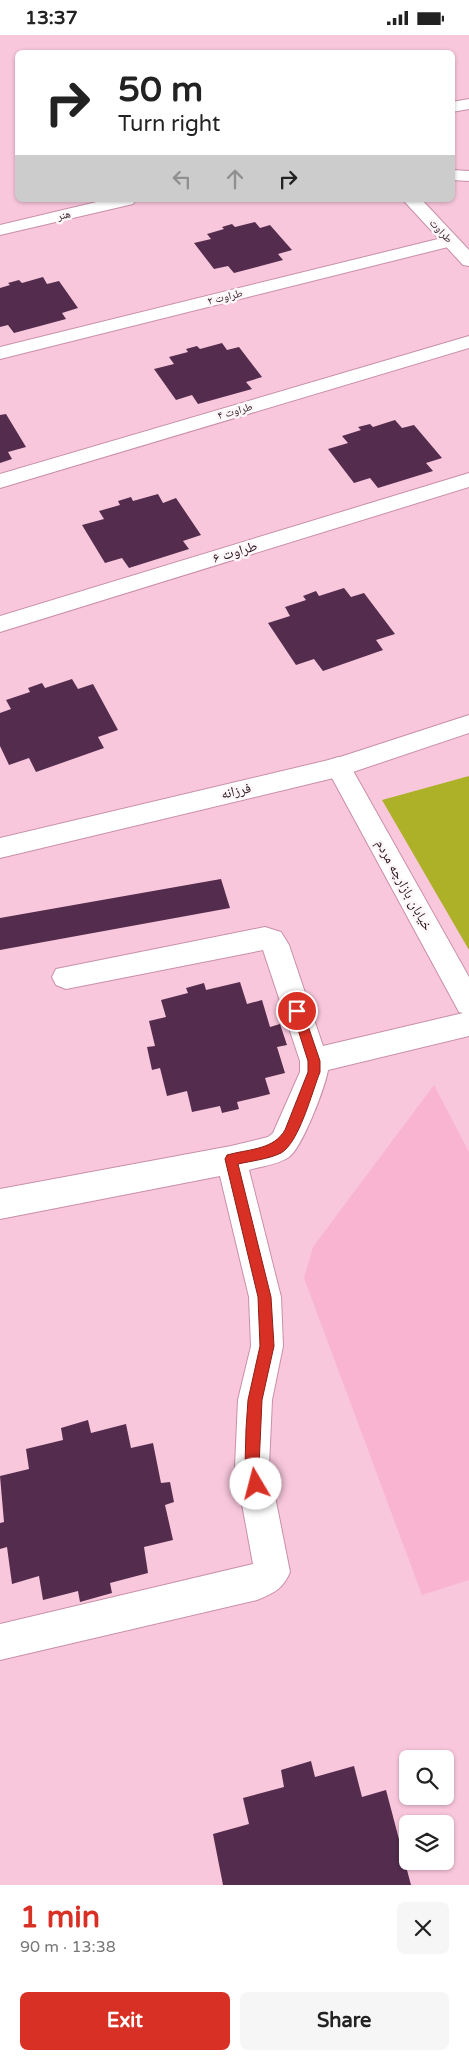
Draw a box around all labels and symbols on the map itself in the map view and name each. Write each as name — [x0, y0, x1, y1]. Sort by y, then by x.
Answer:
street label: هنر — [55, 207, 72, 223]
street label: طراوت — [427, 216, 455, 246]
street label: طراوت ۲ — [206, 286, 244, 308]
street label: طراوت ۴ — [216, 400, 254, 422]
street label: طراوت ۶ — [211, 537, 259, 567]
street label: فرزانه — [219, 779, 253, 803]
street label: خیابان بازارچه مردم — [371, 836, 436, 934]
pin — [276, 990, 318, 1032]
position arrow — [229, 1457, 281, 1509]

